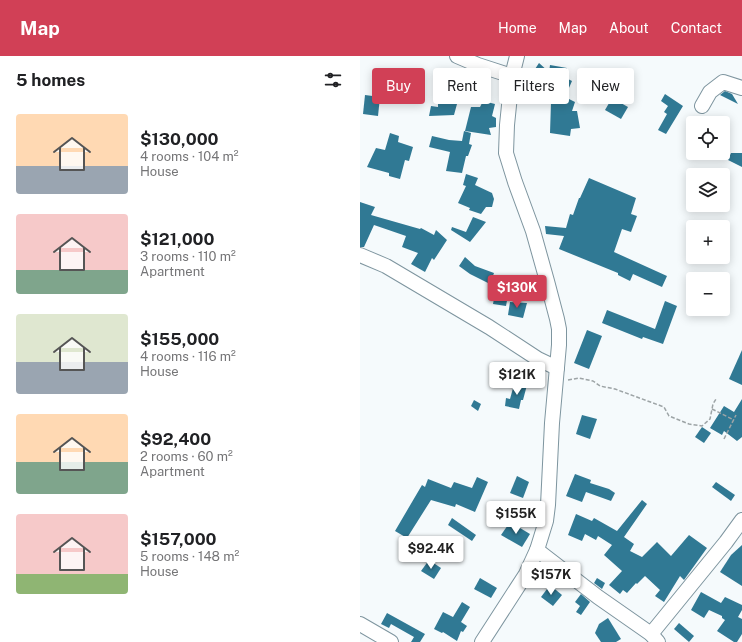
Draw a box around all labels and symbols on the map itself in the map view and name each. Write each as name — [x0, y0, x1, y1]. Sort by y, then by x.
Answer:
pin: $130K — [489, 275, 545, 309]
pin: $121K — [489, 362, 545, 396]
pin: $155K — [488, 501, 544, 535]
pin: $92.4K — [398, 536, 464, 570]
pin: $157K — [523, 562, 579, 596]

